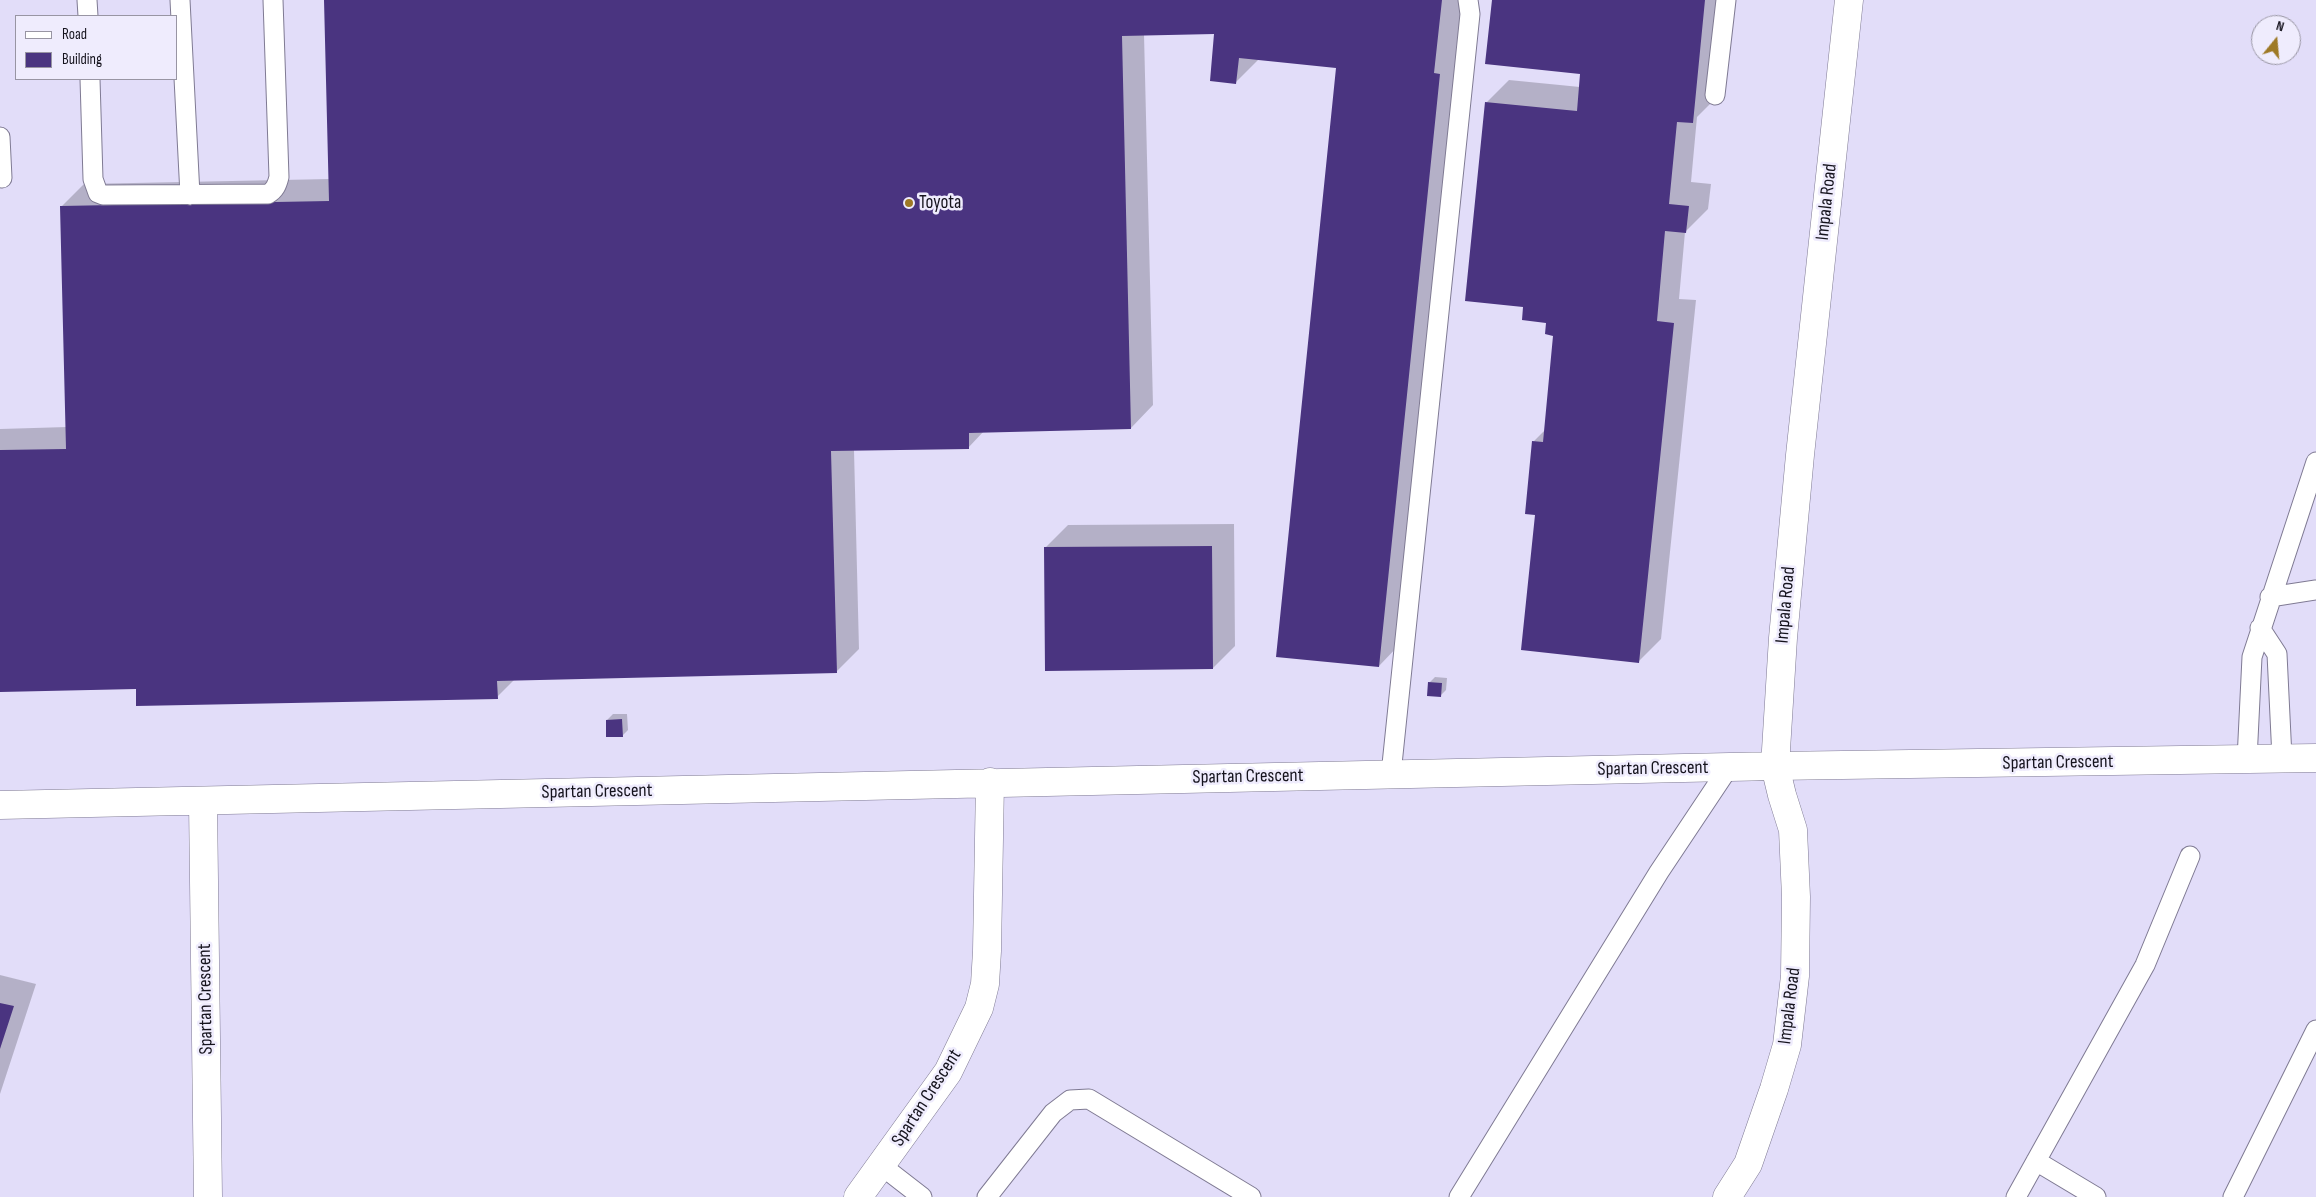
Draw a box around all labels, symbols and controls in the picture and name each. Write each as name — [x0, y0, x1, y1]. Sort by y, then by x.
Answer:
legend — [15, 15, 178, 80]
north arrow — [2251, 15, 2301, 65]
text: N — [2274, 17, 2286, 35]
text: Road — [62, 25, 87, 44]
text: Building — [62, 50, 102, 69]
street label: Impala Road — [1812, 163, 1842, 241]
place label: Toyota — [919, 192, 961, 214]
marker: Toyota — [903, 197, 915, 209]
street label: Impala Road — [1771, 566, 1801, 644]
street label: Spartan Crescent — [2002, 751, 2114, 775]
street label: Spartan Crescent — [1597, 757, 1709, 781]
street label: Spartan Crescent — [1192, 765, 1304, 789]
street label: Spartan Crescent — [541, 780, 653, 804]
street label: Spartan Crescent — [194, 943, 218, 1055]
street label: Impala Road — [1774, 967, 1806, 1045]
street label: Spartan Crescent — [887, 1045, 967, 1151]

